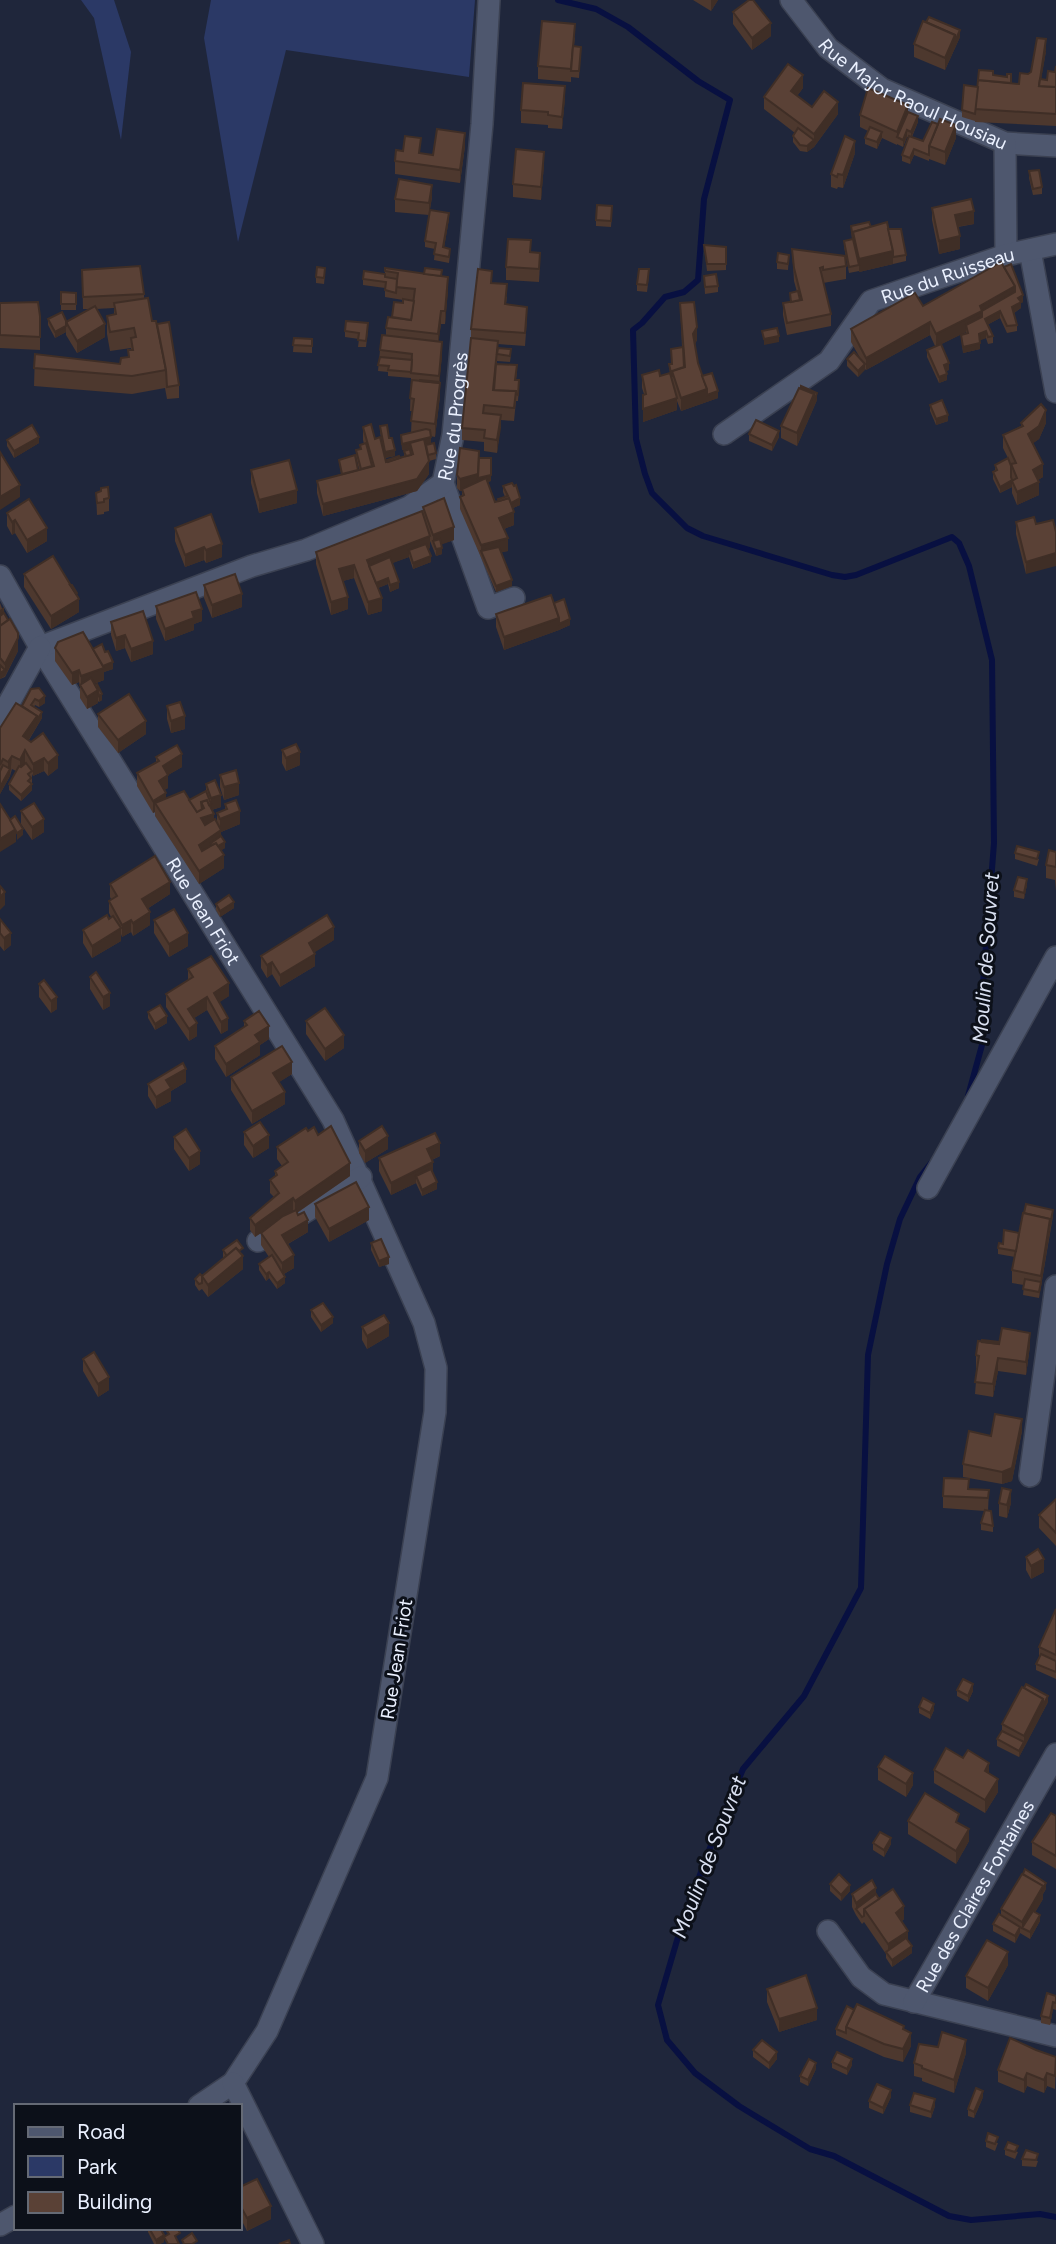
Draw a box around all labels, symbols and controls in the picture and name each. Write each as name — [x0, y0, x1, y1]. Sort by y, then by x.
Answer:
street label: Rue Major Raoul Housiau — [813, 34, 1011, 155]
street label: Rue du Ruisseau — [878, 243, 1016, 309]
street label: Rue du Progrès — [433, 351, 473, 483]
street label: Rue Jean Friot — [161, 853, 245, 969]
water label: Moulin de Souvret — [967, 871, 1004, 1044]
street label: Rue Jean Friot — [376, 1597, 417, 1721]
water label: Moulin de Souvret — [666, 1771, 751, 1941]
street label: Rue des Claires Fontaines — [911, 1796, 1039, 1997]
legend — [14, 2104, 242, 2230]
text: Road — [77, 2119, 125, 2144]
text: Park — [77, 2154, 118, 2179]
text: Building — [77, 2189, 152, 2214]

